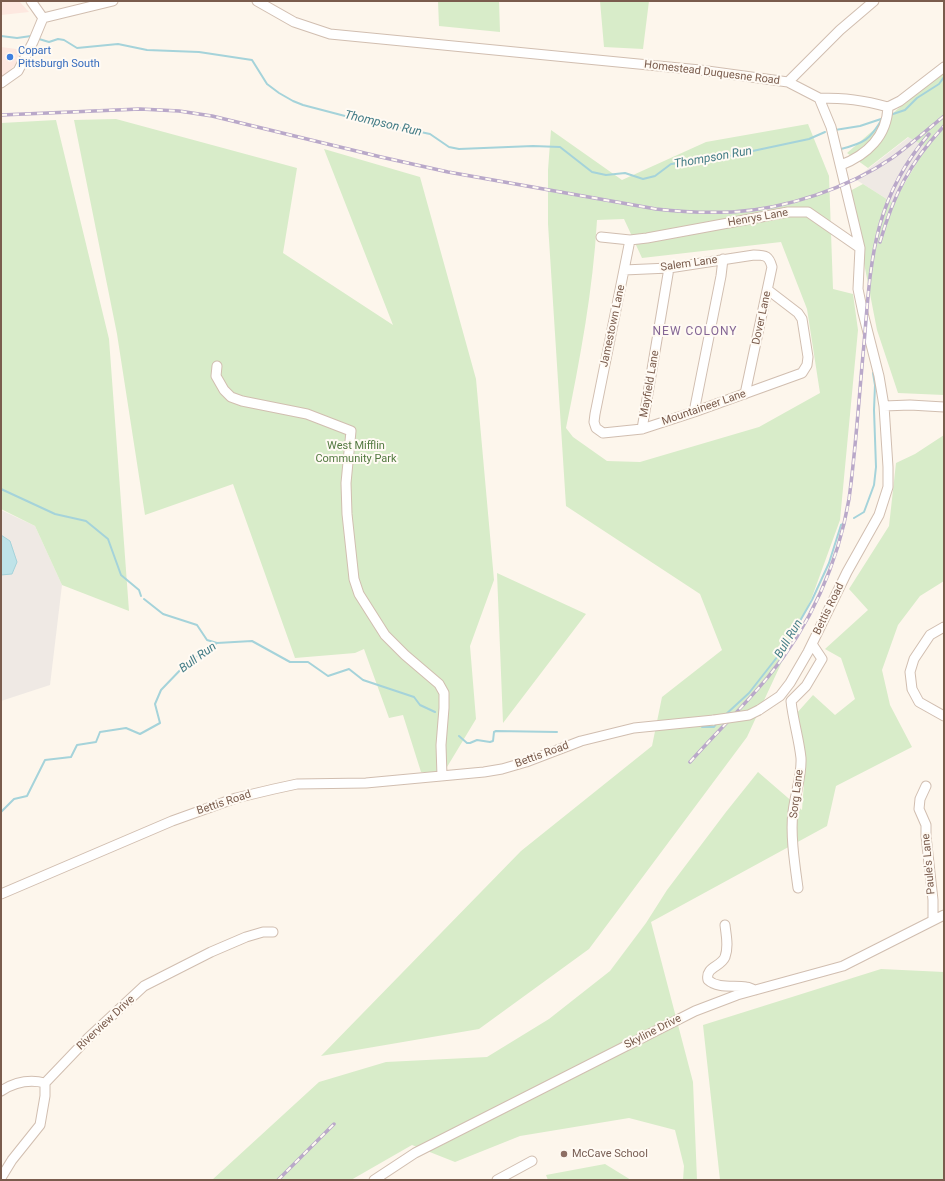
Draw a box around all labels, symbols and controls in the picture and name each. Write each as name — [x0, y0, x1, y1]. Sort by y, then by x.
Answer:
place label: Copart Pittsburgh South — [18, 44, 100, 70]
marker: Copart Pittsburgh South — [5, 52, 15, 62]
street label: Homestead Duquesne Road — [643, 58, 781, 88]
water label: Thompson Run — [343, 108, 423, 140]
water label: Thompson Run — [673, 144, 753, 172]
street label: Henrys Lane — [727, 206, 789, 230]
street label: Salem Lane — [660, 253, 718, 275]
street label: Jamestown Lane — [598, 284, 628, 368]
street label: Dover Lane — [750, 290, 774, 346]
district label: NEW COLONY — [652, 325, 738, 339]
street label: Mayfield Lane — [638, 349, 662, 419]
street label: Mountaineer Lane — [660, 387, 748, 429]
park label: West Mifflin Community Park — [315, 439, 397, 465]
street label: Bettis Road — [811, 581, 847, 637]
water label: Bull Run — [772, 617, 806, 661]
water label: Bull Run — [177, 640, 219, 676]
street label: Bettis Road — [513, 739, 571, 771]
street label: Sorg Lane — [787, 769, 807, 819]
street label: Bettis Road — [195, 788, 253, 818]
street label: Paule's Lane — [920, 833, 938, 895]
street label: Riverview Drive — [74, 993, 138, 1053]
street label: Skyline Drive — [622, 1012, 684, 1052]
place label: McCave School — [572, 1147, 648, 1161]
marker: McCave School — [559, 1149, 569, 1159]

